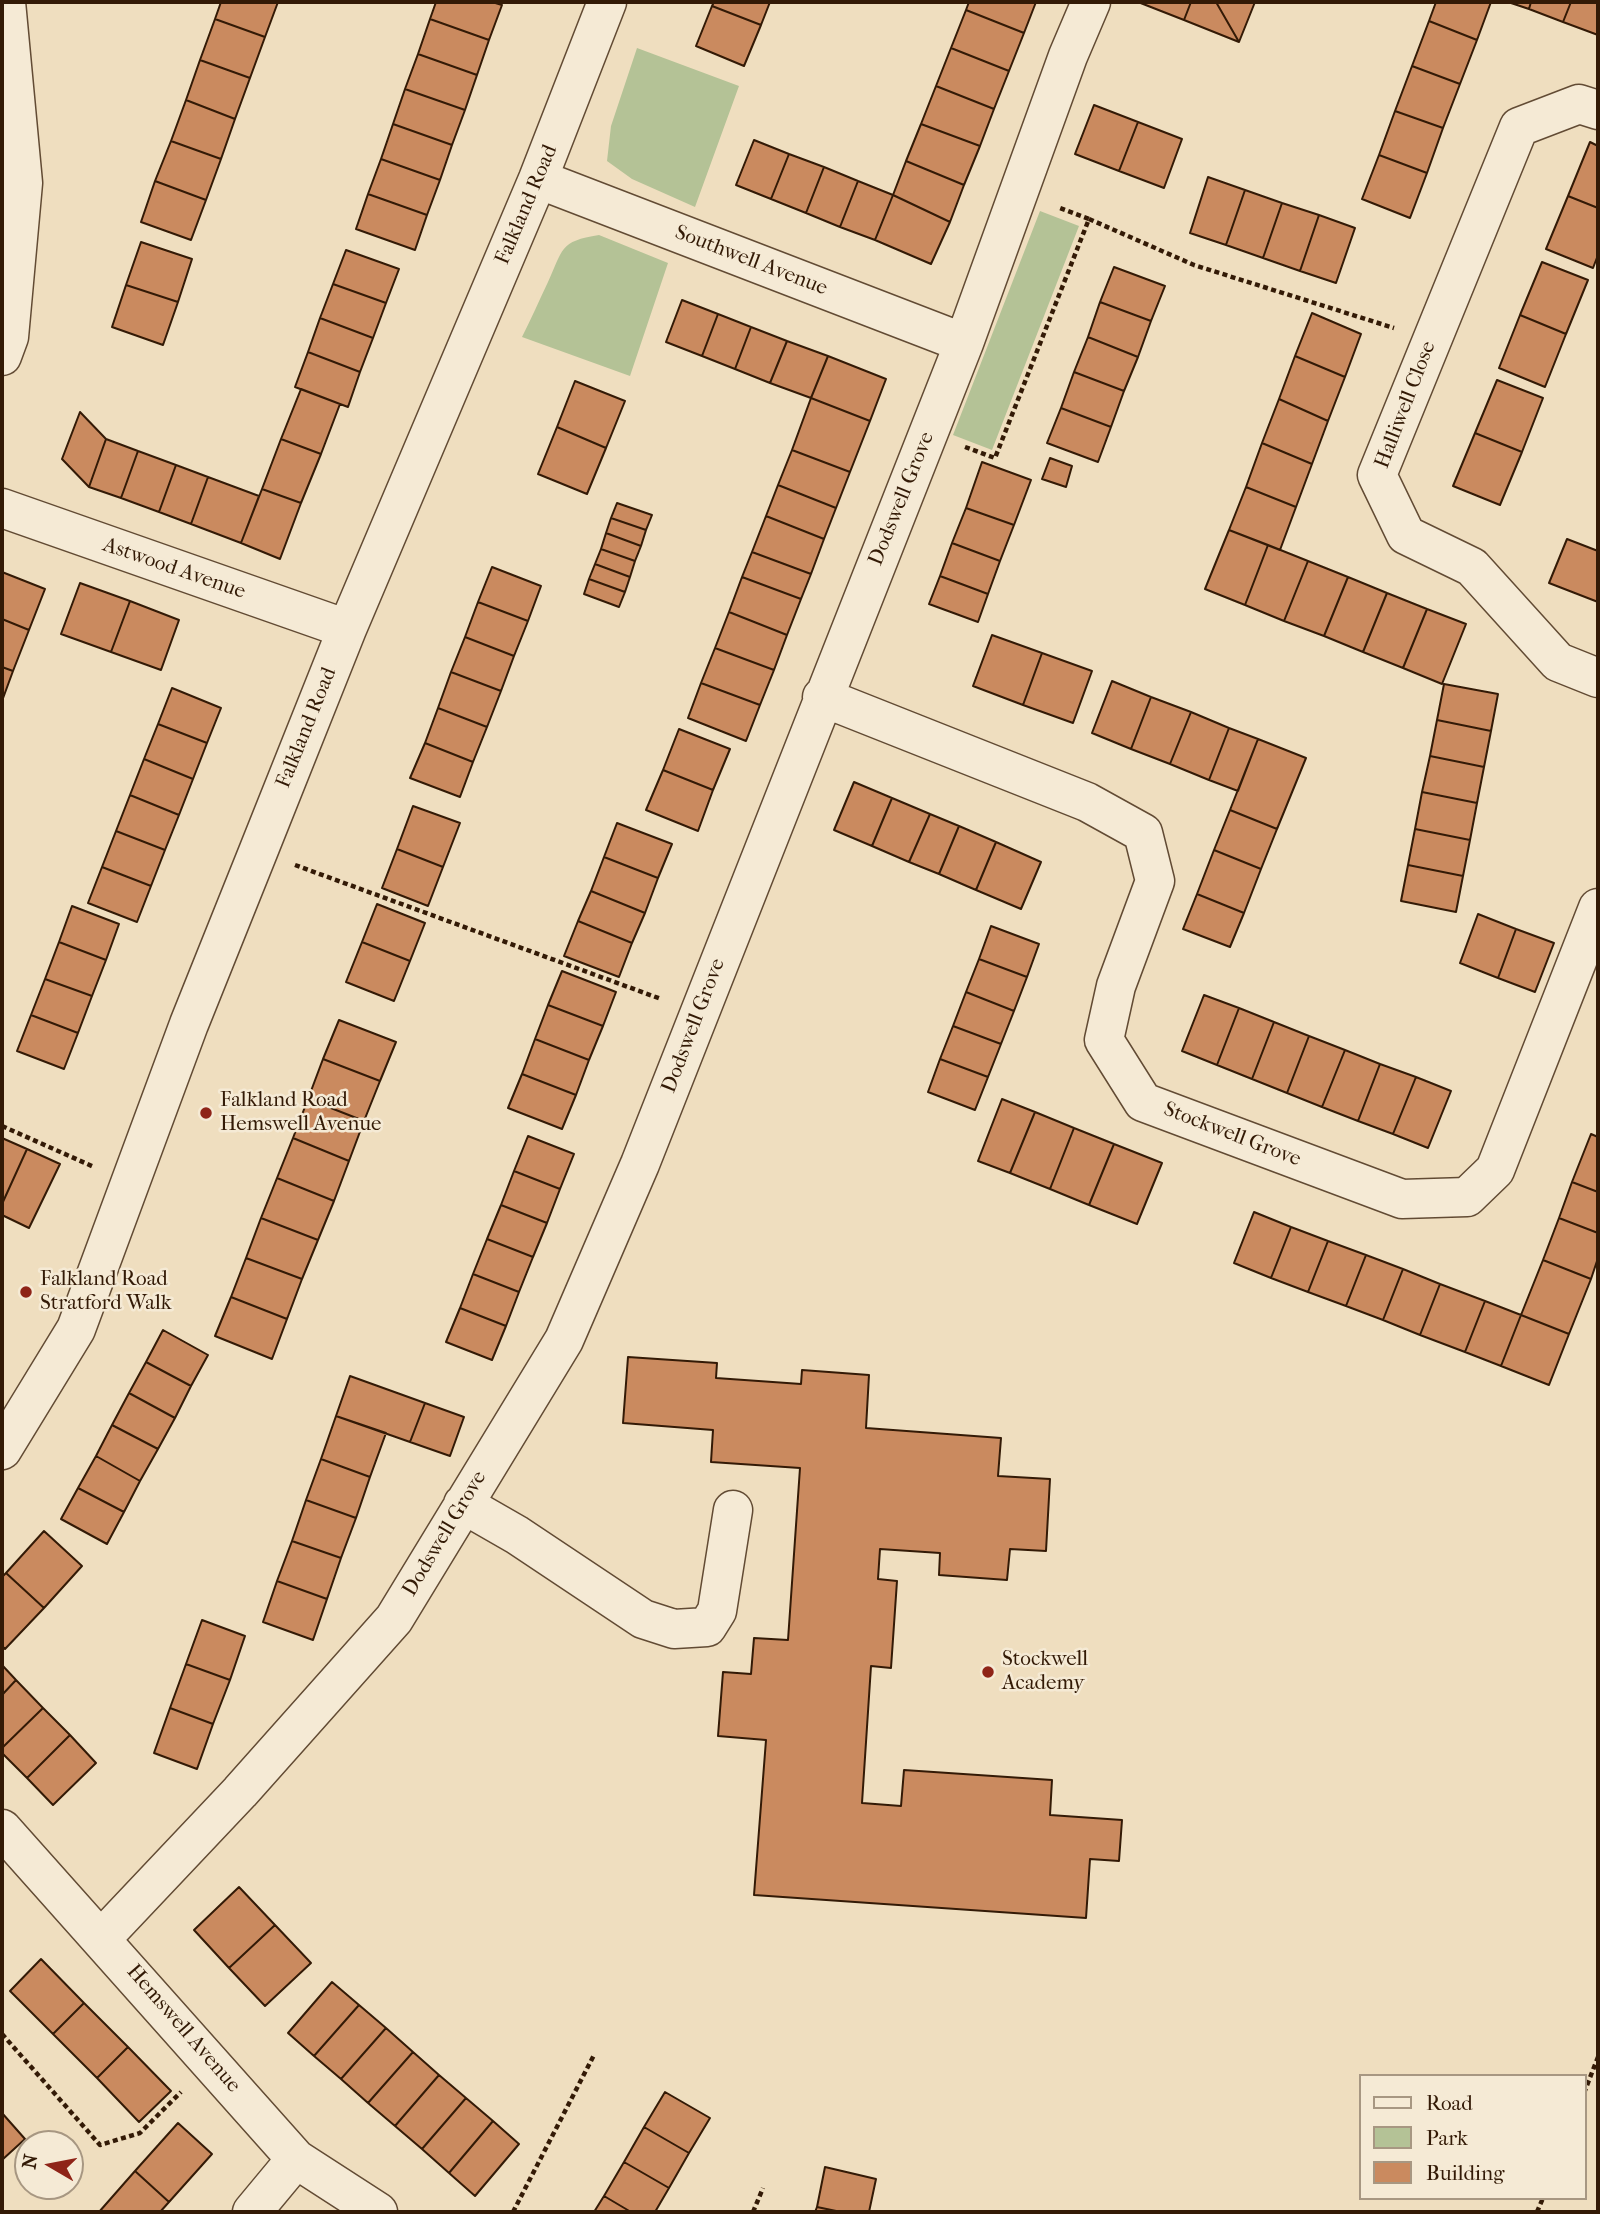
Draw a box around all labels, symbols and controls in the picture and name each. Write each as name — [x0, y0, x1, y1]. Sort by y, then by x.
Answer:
street label: Falkland Road — [490, 141, 564, 269]
street label: Southwell Avenue — [671, 220, 831, 302]
street label: Halliwell Close — [1370, 338, 1442, 472]
street label: Dodswell Grove — [864, 429, 940, 569]
street label: Astwood Avenue — [99, 533, 249, 605]
street label: Falkland Road — [271, 664, 343, 792]
street label: Dodswell Grove — [657, 955, 731, 1097]
place label: Falkland Road Hemswell Avenue — [220, 1088, 381, 1138]
street label: Stockwell Grove — [1160, 1097, 1304, 1173]
marker: Falkland Road Hemswell Avenue — [198, 1105, 214, 1121]
place label: Falkland Road Stratford Walk — [40, 1267, 172, 1317]
marker: Falkland Road Stratford Walk — [18, 1284, 34, 1300]
street label: Dodswell Grove — [398, 1467, 492, 1601]
place label: Stockwell Academy — [1002, 1647, 1088, 1697]
marker: Stockwell Academy — [980, 1664, 996, 1680]
street label: Hemswell Avenue — [121, 1960, 245, 2098]
legend — [1358, 2074, 1586, 2200]
text: Road — [1426, 2091, 1473, 2115]
text: Park — [1426, 2126, 1468, 2150]
north arrow — [14, 2130, 84, 2200]
text: N — [18, 2153, 42, 2171]
text: Building — [1426, 2161, 1504, 2185]

